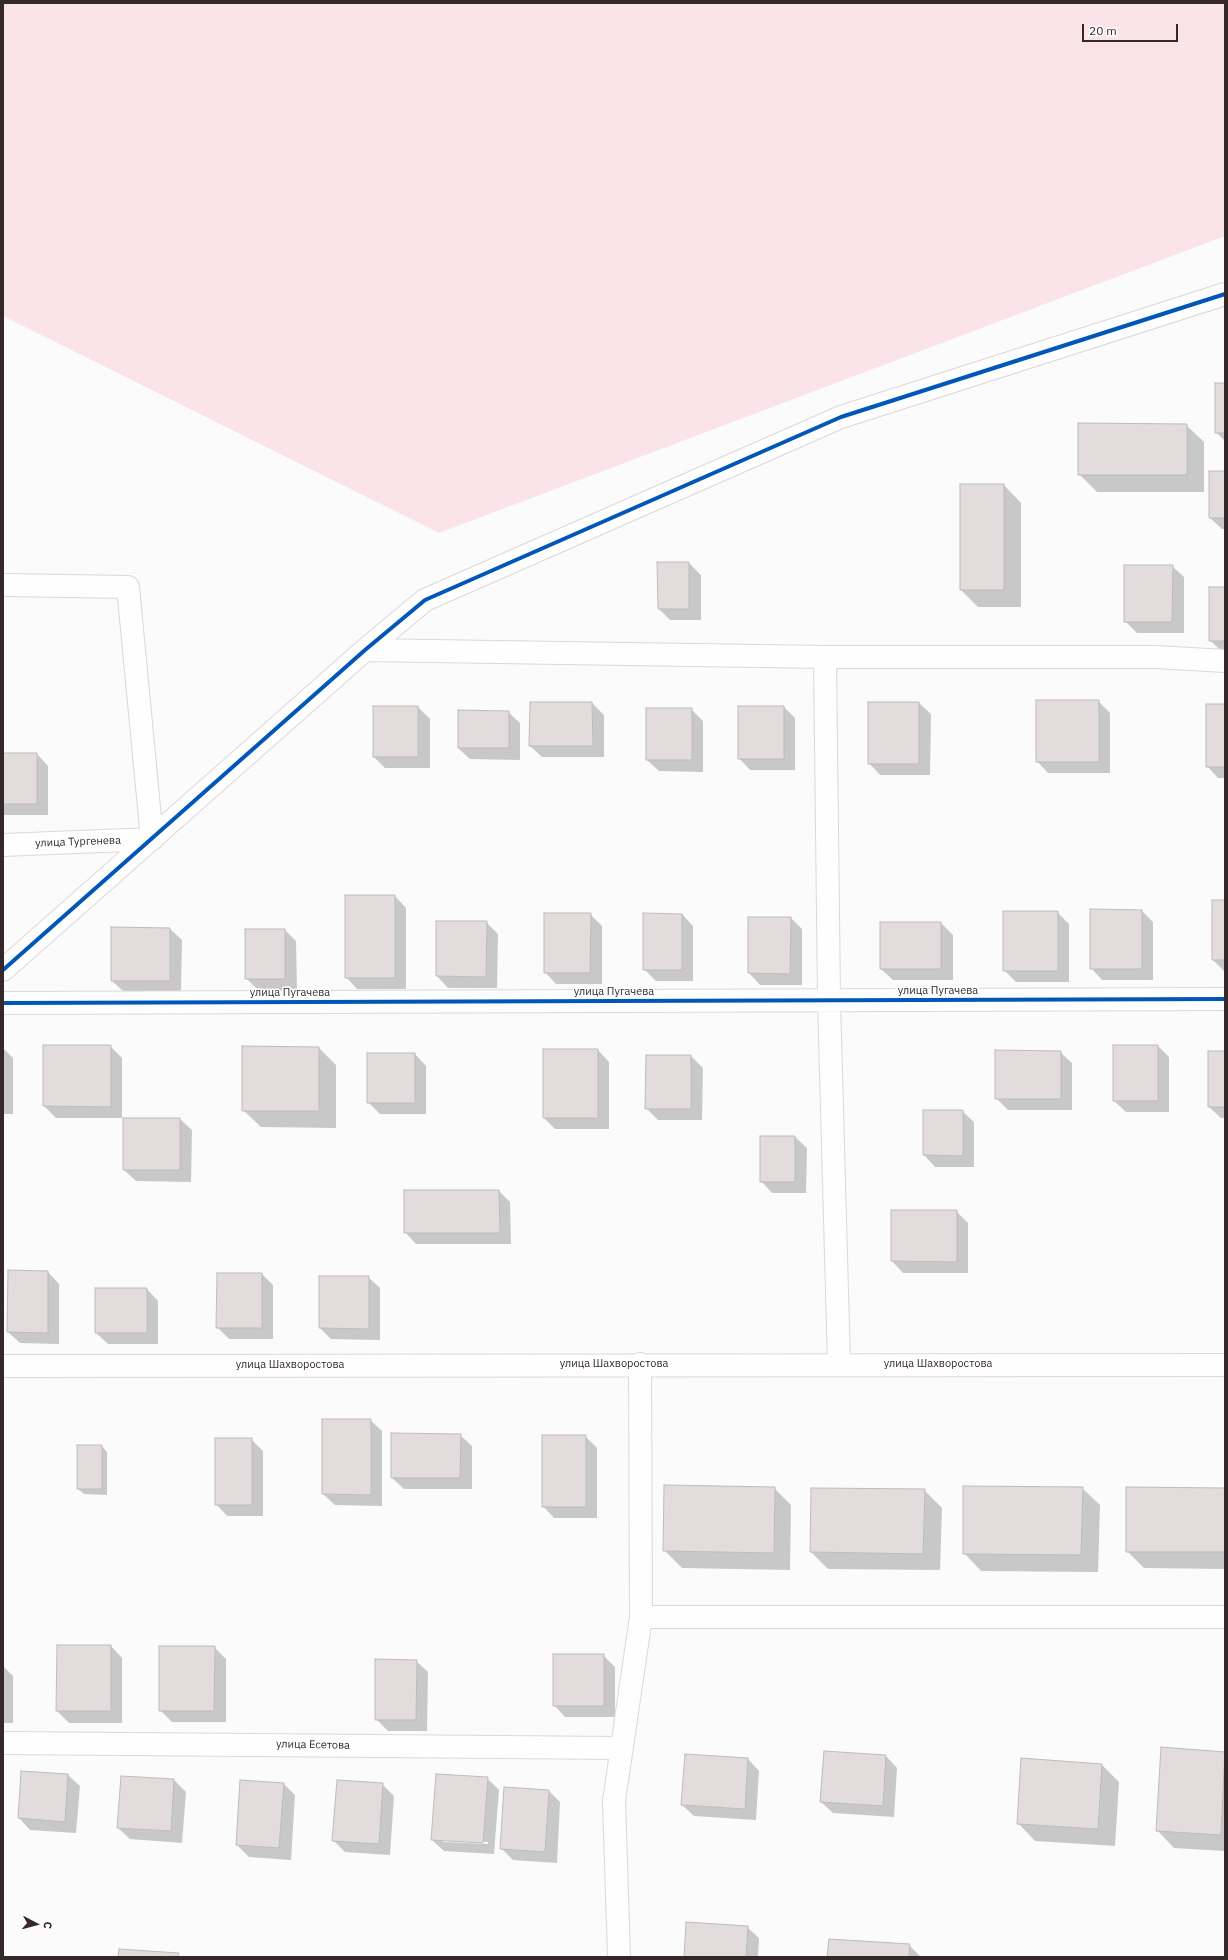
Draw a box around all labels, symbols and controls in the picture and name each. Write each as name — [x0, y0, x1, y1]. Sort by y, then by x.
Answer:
scale bar — [1084, 16, 1180, 42]
text: 20 m — [1089, 23, 1117, 38]
street label: улица Тургенева — [35, 834, 121, 850]
street label: улица Пугачева — [898, 984, 978, 998]
street label: улица Пугачева — [574, 985, 654, 999]
street label: улица Пугачева — [250, 986, 330, 1000]
street label: улица Шахворостова — [560, 1357, 668, 1371]
street label: улица Шахворостова — [884, 1357, 992, 1371]
street label: улица Шахворостова — [236, 1358, 344, 1372]
street label: улица Есетова — [276, 1738, 350, 1752]
north arrow — [16, 1904, 56, 1944]
text: С — [41, 1921, 55, 1930]

